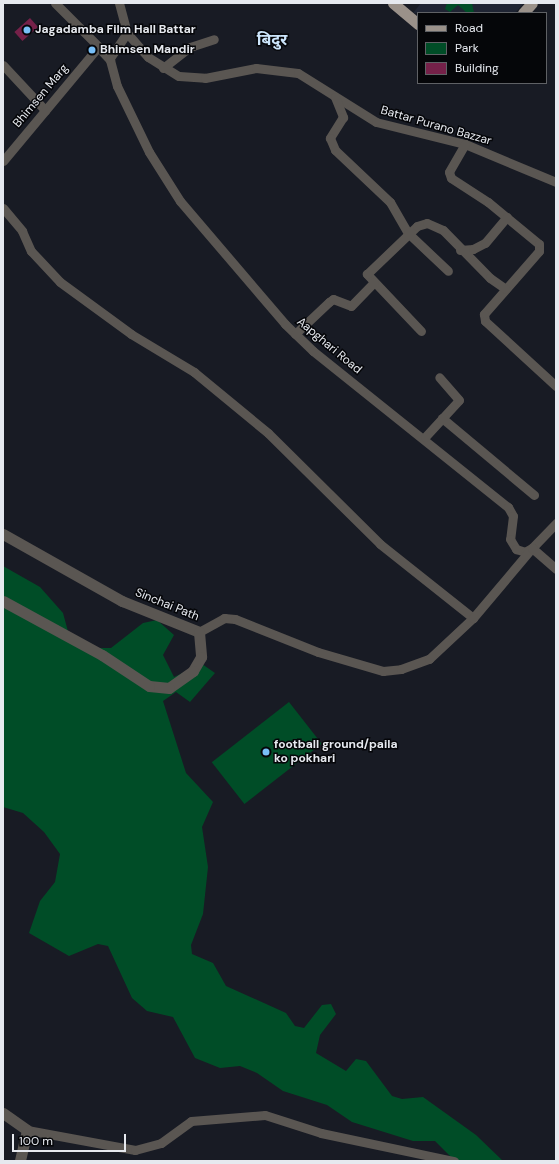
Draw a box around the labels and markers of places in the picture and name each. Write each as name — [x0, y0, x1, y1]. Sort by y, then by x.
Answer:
place label: Jagadamba Film Hall Battar — [35, 23, 196, 37]
marker: Jagadamba Film Hall Battar — [22, 25, 32, 35]
place label: Bhimsen Mandir — [100, 43, 195, 57]
marker: Bhimsen Mandir — [87, 45, 97, 55]
place label: football ground/paila ko pokhari — [274, 738, 397, 766]
marker: football ground/paila ko pokhari — [261, 747, 271, 757]

